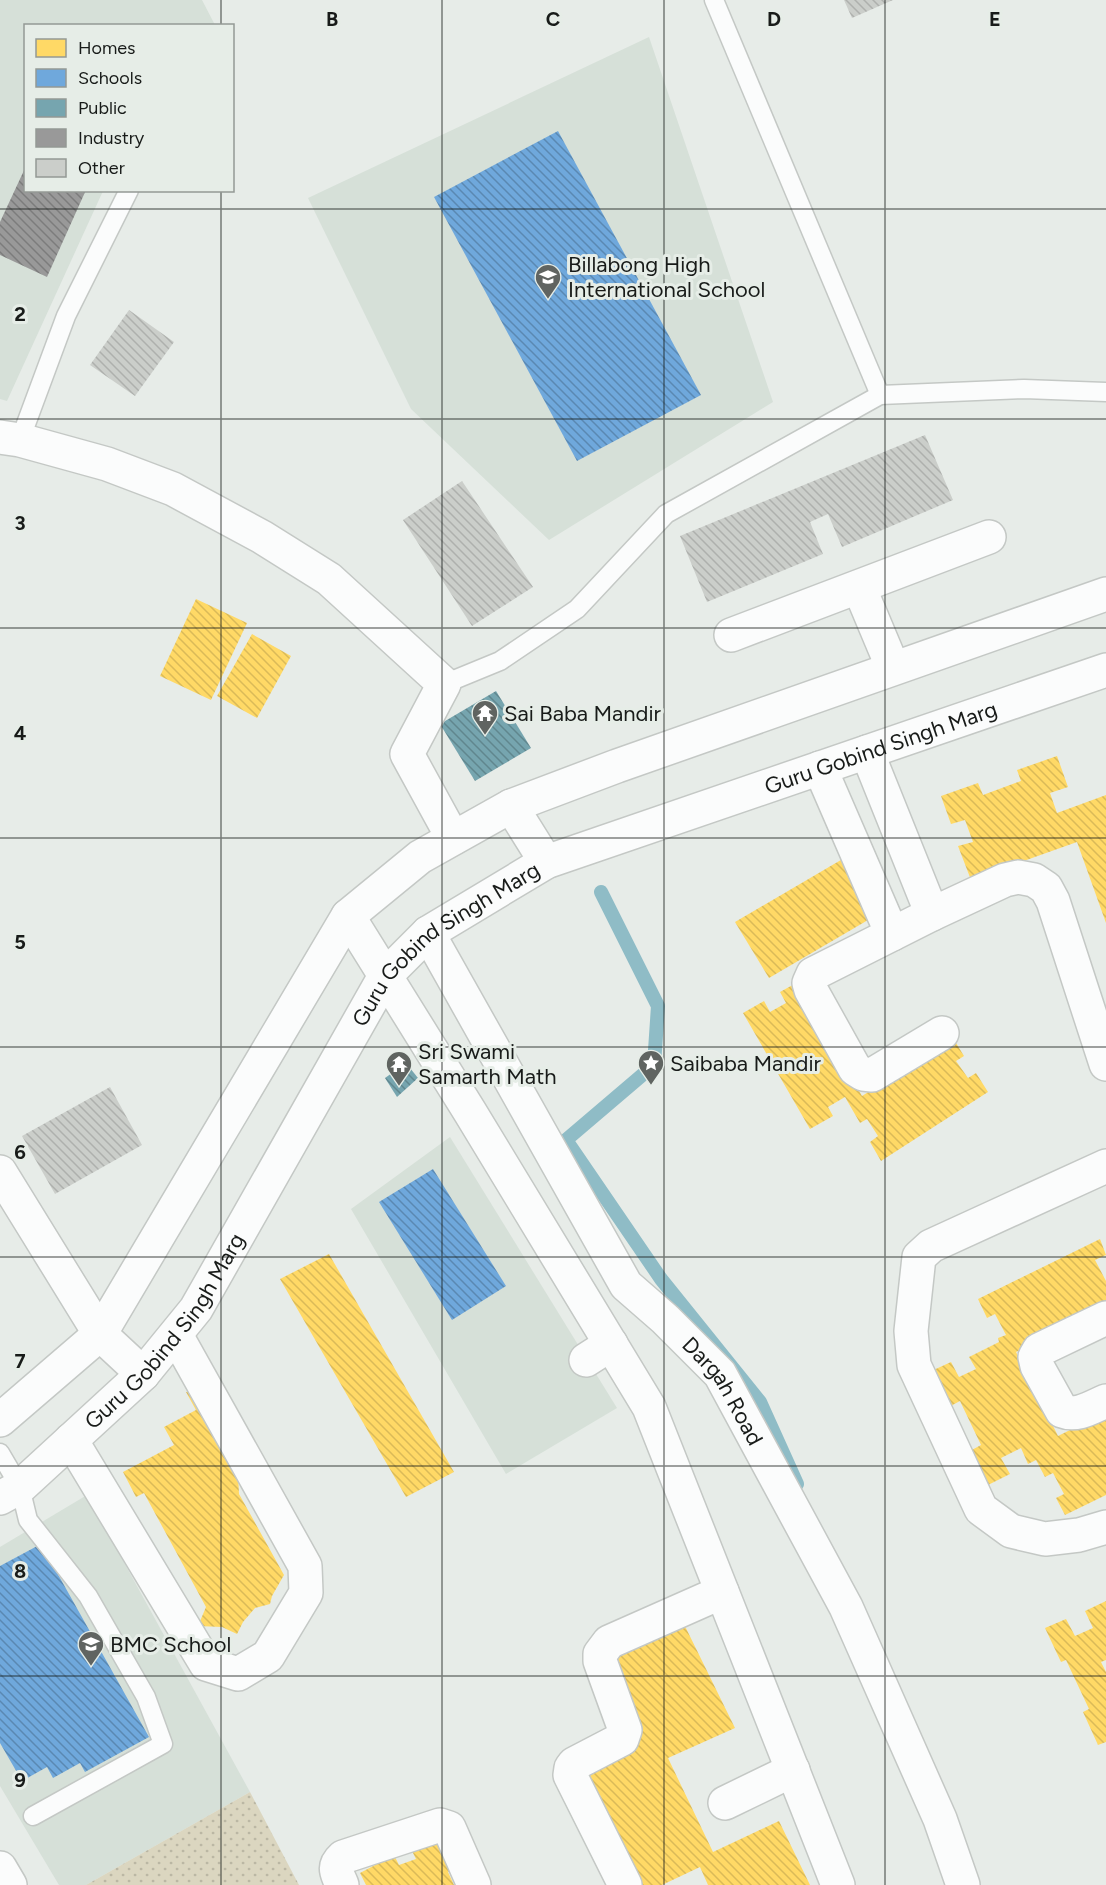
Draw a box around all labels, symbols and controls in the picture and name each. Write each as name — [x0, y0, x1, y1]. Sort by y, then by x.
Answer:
text: B — [326, 7, 338, 31]
text: C — [546, 7, 560, 31]
text: D — [767, 7, 781, 31]
text: E — [989, 7, 1001, 31]
legend — [24, 24, 234, 192]
text: Homes — [78, 37, 136, 59]
text: Schools — [78, 67, 142, 89]
text: Public — [78, 97, 127, 119]
text: Industry — [78, 127, 145, 149]
text: Other — [78, 157, 125, 179]
place label: Billabong High International School — [568, 251, 765, 303]
school or university icon: Billabong High International School — [533, 262, 563, 300]
text: 2 — [14, 302, 26, 326]
text: 3 — [14, 511, 26, 535]
street label: Guru Gobind Singh Marg — [761, 695, 1001, 800]
temple icon: Sai Baba Mandir — [470, 698, 500, 736]
place label: Sai Baba Mandir — [504, 700, 662, 727]
text: 4 — [14, 721, 27, 745]
street label: Guru Gobind Singh Marg — [346, 856, 544, 1031]
text: 5 — [14, 930, 26, 954]
place label: Sri Swami Samarth Math — [418, 1038, 557, 1090]
place icon: Saibaba Mandir — [636, 1048, 666, 1086]
temple icon: Sri Swami Samarth Math — [384, 1049, 414, 1087]
place label: Saibaba Mandir — [670, 1050, 822, 1077]
text: 6 — [14, 1140, 26, 1164]
street label: Guru Gobind Singh Marg — [79, 1228, 250, 1435]
street label: Dargah Road — [677, 1331, 769, 1450]
text: 7 — [14, 1349, 26, 1373]
text: 8 — [14, 1559, 26, 1583]
school or university icon: BMC School — [76, 1629, 106, 1667]
place label: BMC School — [110, 1631, 231, 1658]
text: 9 — [14, 1768, 26, 1792]

